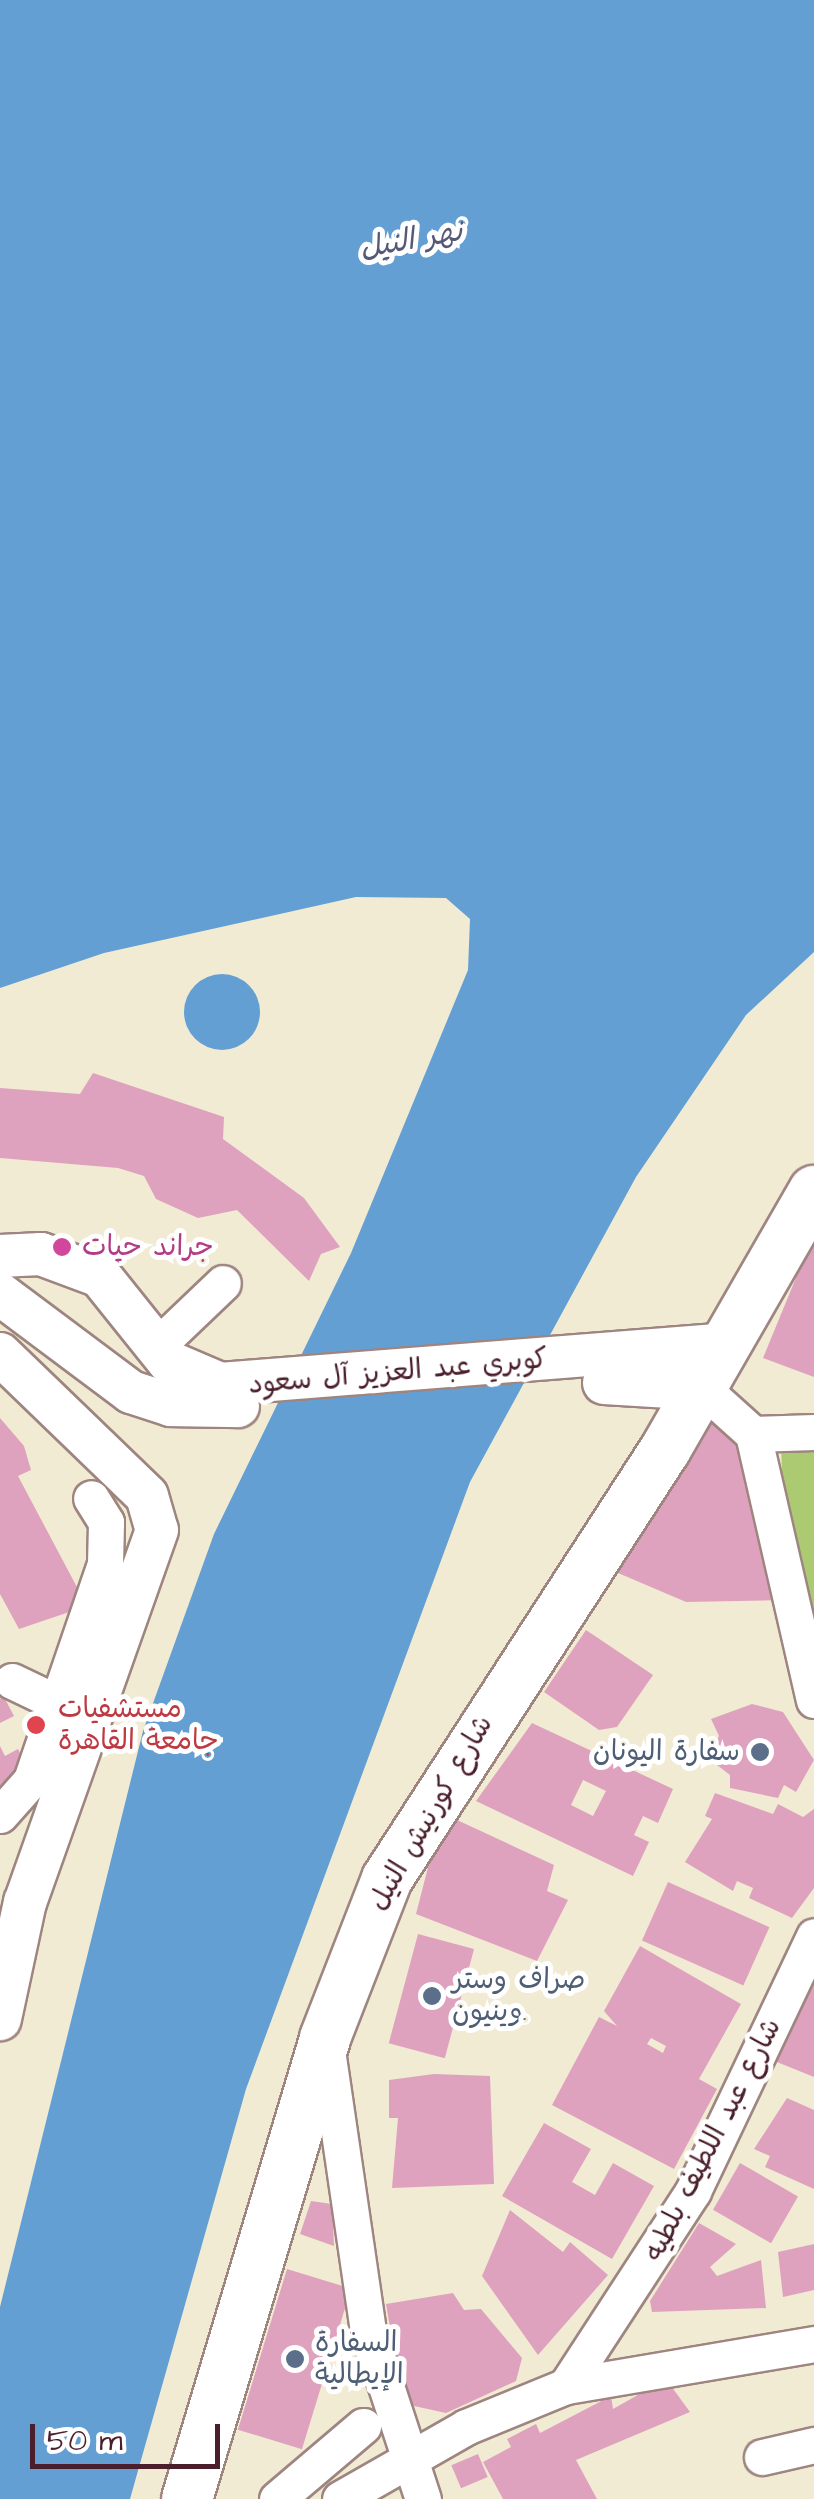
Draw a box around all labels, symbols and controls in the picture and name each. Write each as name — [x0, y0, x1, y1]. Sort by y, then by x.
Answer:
water label: نهر النيل — [357, 213, 465, 267]
place label: جراند حيات — [82, 1230, 214, 1264]
marker: جراند حيات — [51, 1236, 73, 1258]
street label: كوبري عبد العزيز آل سعود — [247, 1342, 549, 1402]
place label: مستشفيات جامعة القاهرة — [58, 1692, 219, 1758]
street label: شارع كورنيش النيل — [362, 1709, 500, 1917]
marker: مستشفيات جامعة القاهرة — [23, 1712, 49, 1738]
place label: سفارة اليونان — [593, 1735, 740, 1769]
marker: سفارة اليونان — [749, 1741, 771, 1763]
place label: صراف وستر وينيون. — [452, 1963, 585, 2029]
marker: صراف وستر وينيون. — [421, 1985, 443, 2007]
street label: شارع عبد اللطيف بلطيه — [637, 2013, 789, 2267]
place label: السفارة الإيطالية — [315, 2326, 404, 2392]
marker: السفارة الإيطالية — [284, 2348, 306, 2370]
scale bar — [35, 2404, 225, 2466]
text: 50 m — [47, 2420, 123, 2462]

